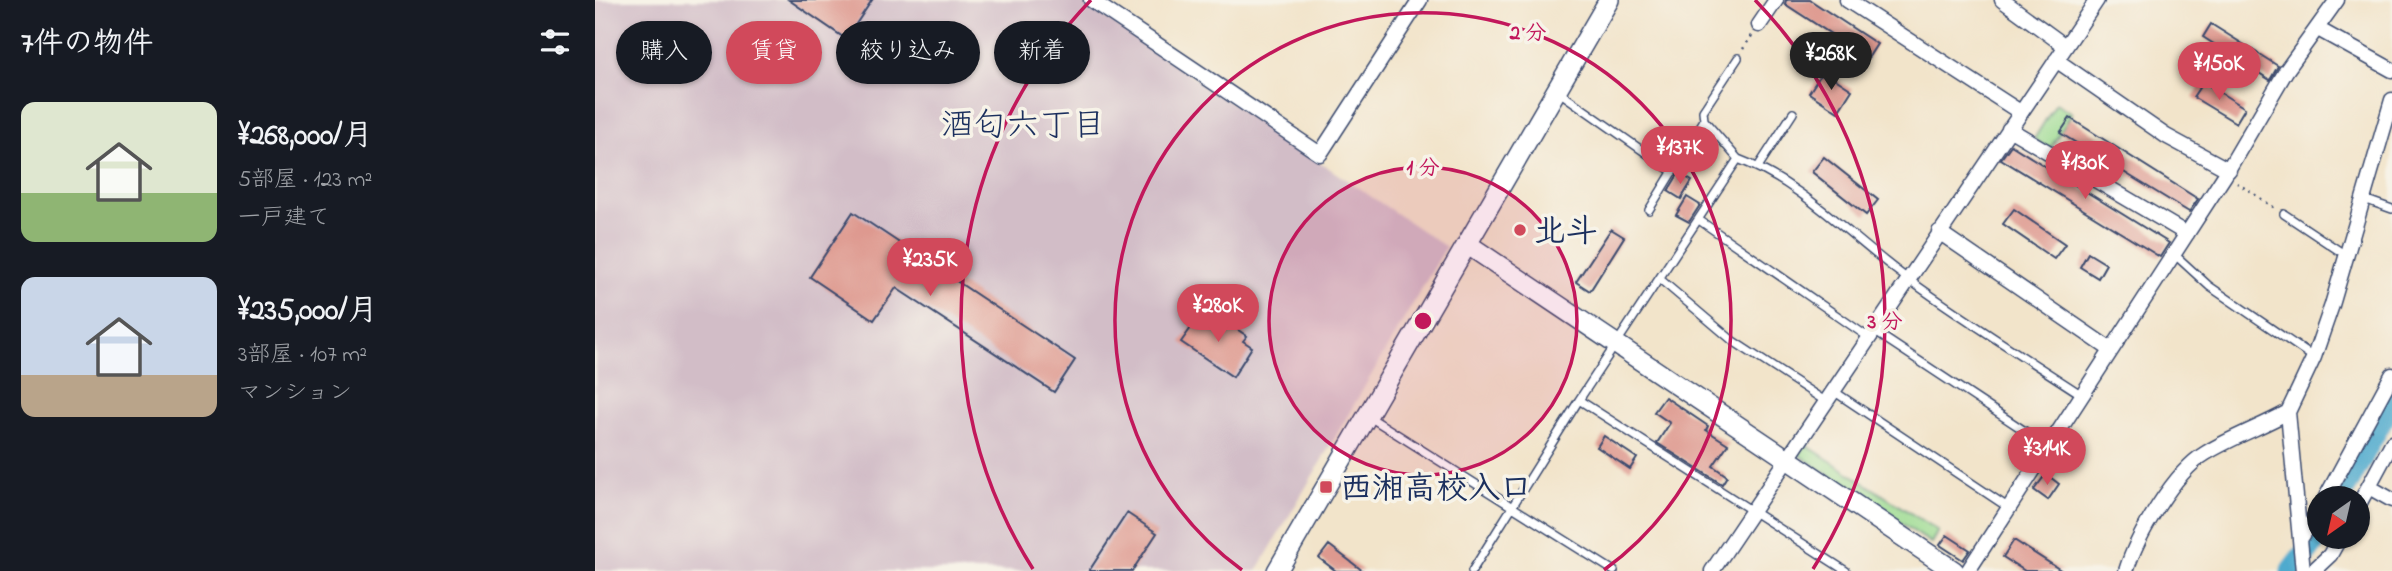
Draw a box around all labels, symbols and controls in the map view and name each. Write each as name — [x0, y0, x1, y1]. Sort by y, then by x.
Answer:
text: 2 分 — [1509, 19, 1546, 49]
chip: 購入 — [616, 21, 712, 84]
chip: 賃貸 — [726, 21, 822, 84]
chip: 絞り込み — [836, 21, 980, 84]
chip: 新着 — [994, 21, 1090, 84]
text: 7件の物件 — [21, 23, 153, 67]
icon: filters — [536, 23, 574, 61]
pin: ¥268K — [1782, 32, 1880, 92]
text: ¥268K — [1806, 38, 1856, 71]
pin: ¥150K — [2170, 42, 2268, 102]
text: ¥150K — [2194, 48, 2244, 81]
district label: 酒匂六丁目 — [941, 103, 1106, 151]
text: ¥268,000/月 — [238, 115, 372, 159]
pin: ¥137K — [1631, 127, 1729, 186]
icon: home — [77, 130, 161, 214]
text: ¥137K — [1657, 132, 1703, 165]
pin: ¥130K — [2036, 142, 2134, 201]
text: ¥130K — [2062, 147, 2108, 180]
text: 1 分 — [1407, 154, 1439, 184]
text: 5部屋 · 123 m² — [238, 164, 372, 197]
text: 一戸建て — [238, 202, 330, 235]
place label: 北斗 — [1534, 210, 1598, 257]
marker: 北斗 — [1512, 222, 1528, 238]
pin: ¥235K — [881, 238, 979, 298]
text: ¥235K — [903, 244, 957, 277]
pin: ¥280K — [1169, 284, 1267, 344]
text: ¥235,000/月 — [238, 290, 378, 334]
text: ¥280K — [1193, 290, 1243, 323]
icon: home — [77, 305, 161, 389]
text: 3 分 — [1867, 308, 1902, 338]
centre of rings — [1411, 309, 1435, 333]
text: 3部屋 · 107 m² — [238, 339, 367, 372]
text: マンション — [238, 377, 352, 410]
pin: ¥314K — [1998, 428, 2096, 487]
text: ¥314K — [2024, 433, 2070, 466]
place label: 西湘高校入口 — [1340, 467, 1532, 514]
marker: 西湘高校入口 — [1318, 479, 1334, 495]
north arrow — [2307, 486, 2369, 550]
map controls — [2307, 486, 2370, 549]

